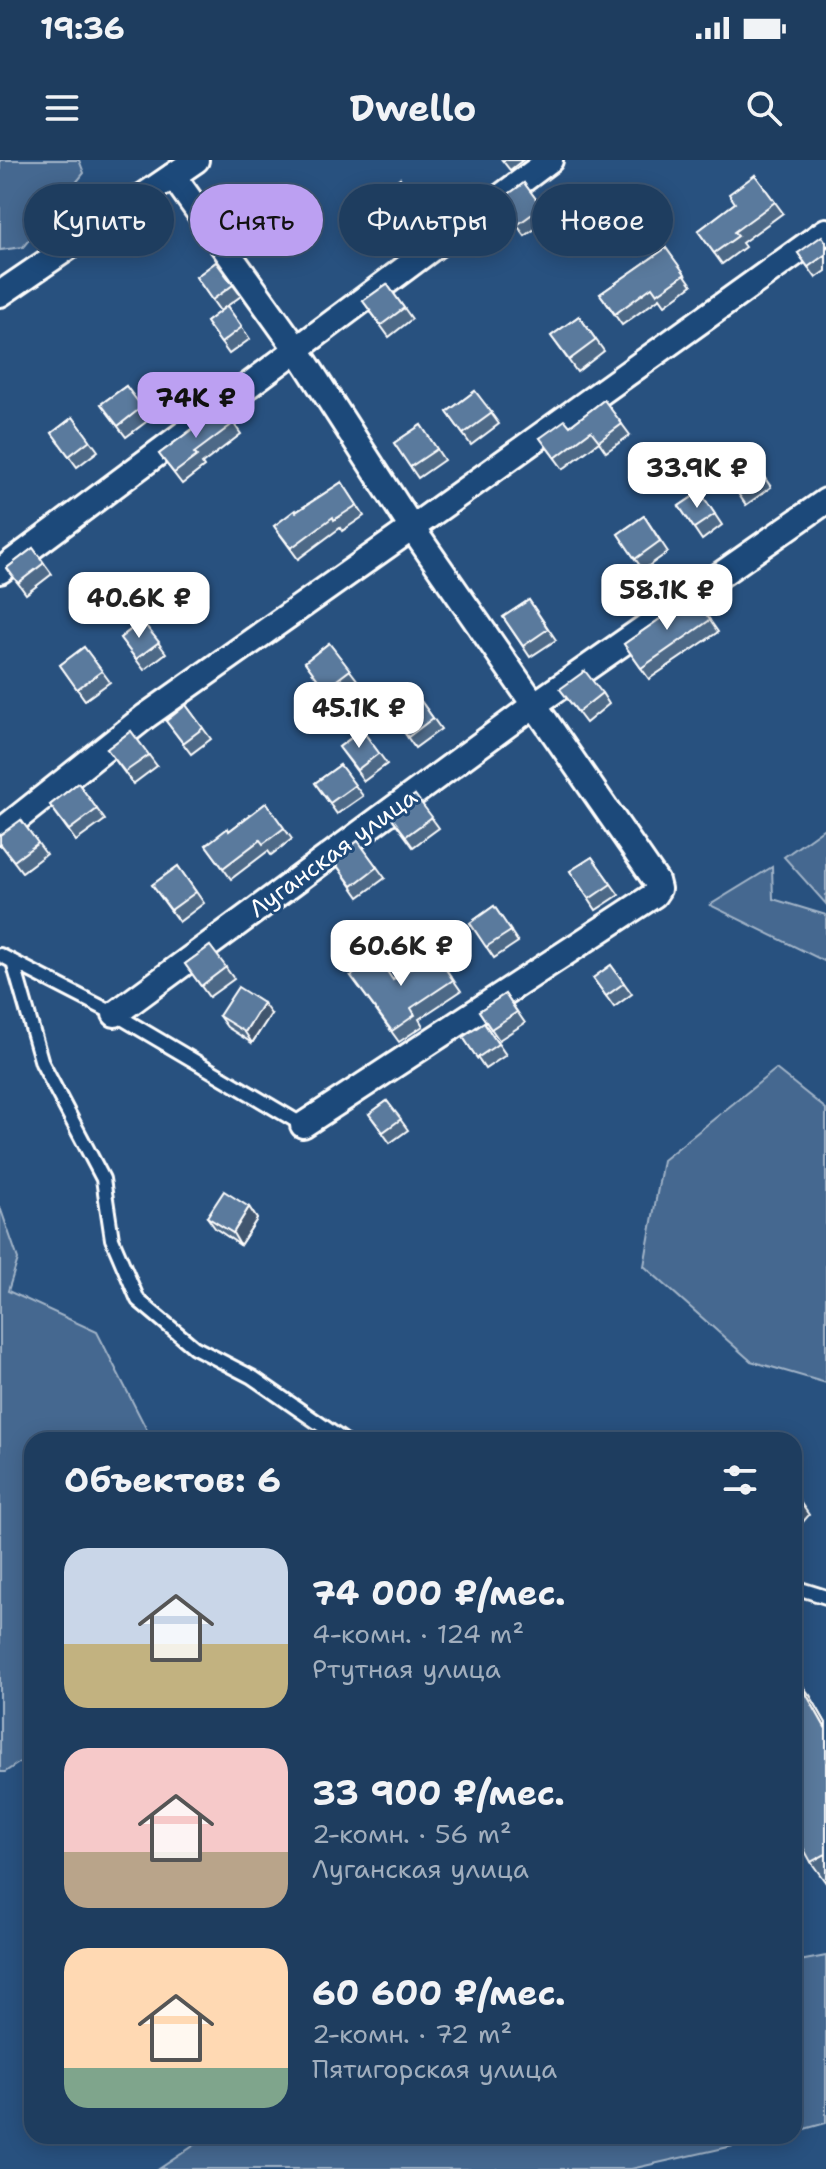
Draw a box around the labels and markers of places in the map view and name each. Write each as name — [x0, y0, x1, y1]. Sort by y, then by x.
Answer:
pin: 74K ₽ — [140, 372, 252, 440]
pin: 33.9K ₽ — [623, 442, 771, 510]
pin: 58.1K ₽ — [593, 564, 741, 632]
pin: 40.6K ₽ — [65, 572, 213, 640]
pin: 45.1K ₽ — [285, 682, 433, 750]
pin: 60.6K ₽ — [327, 920, 475, 988]

